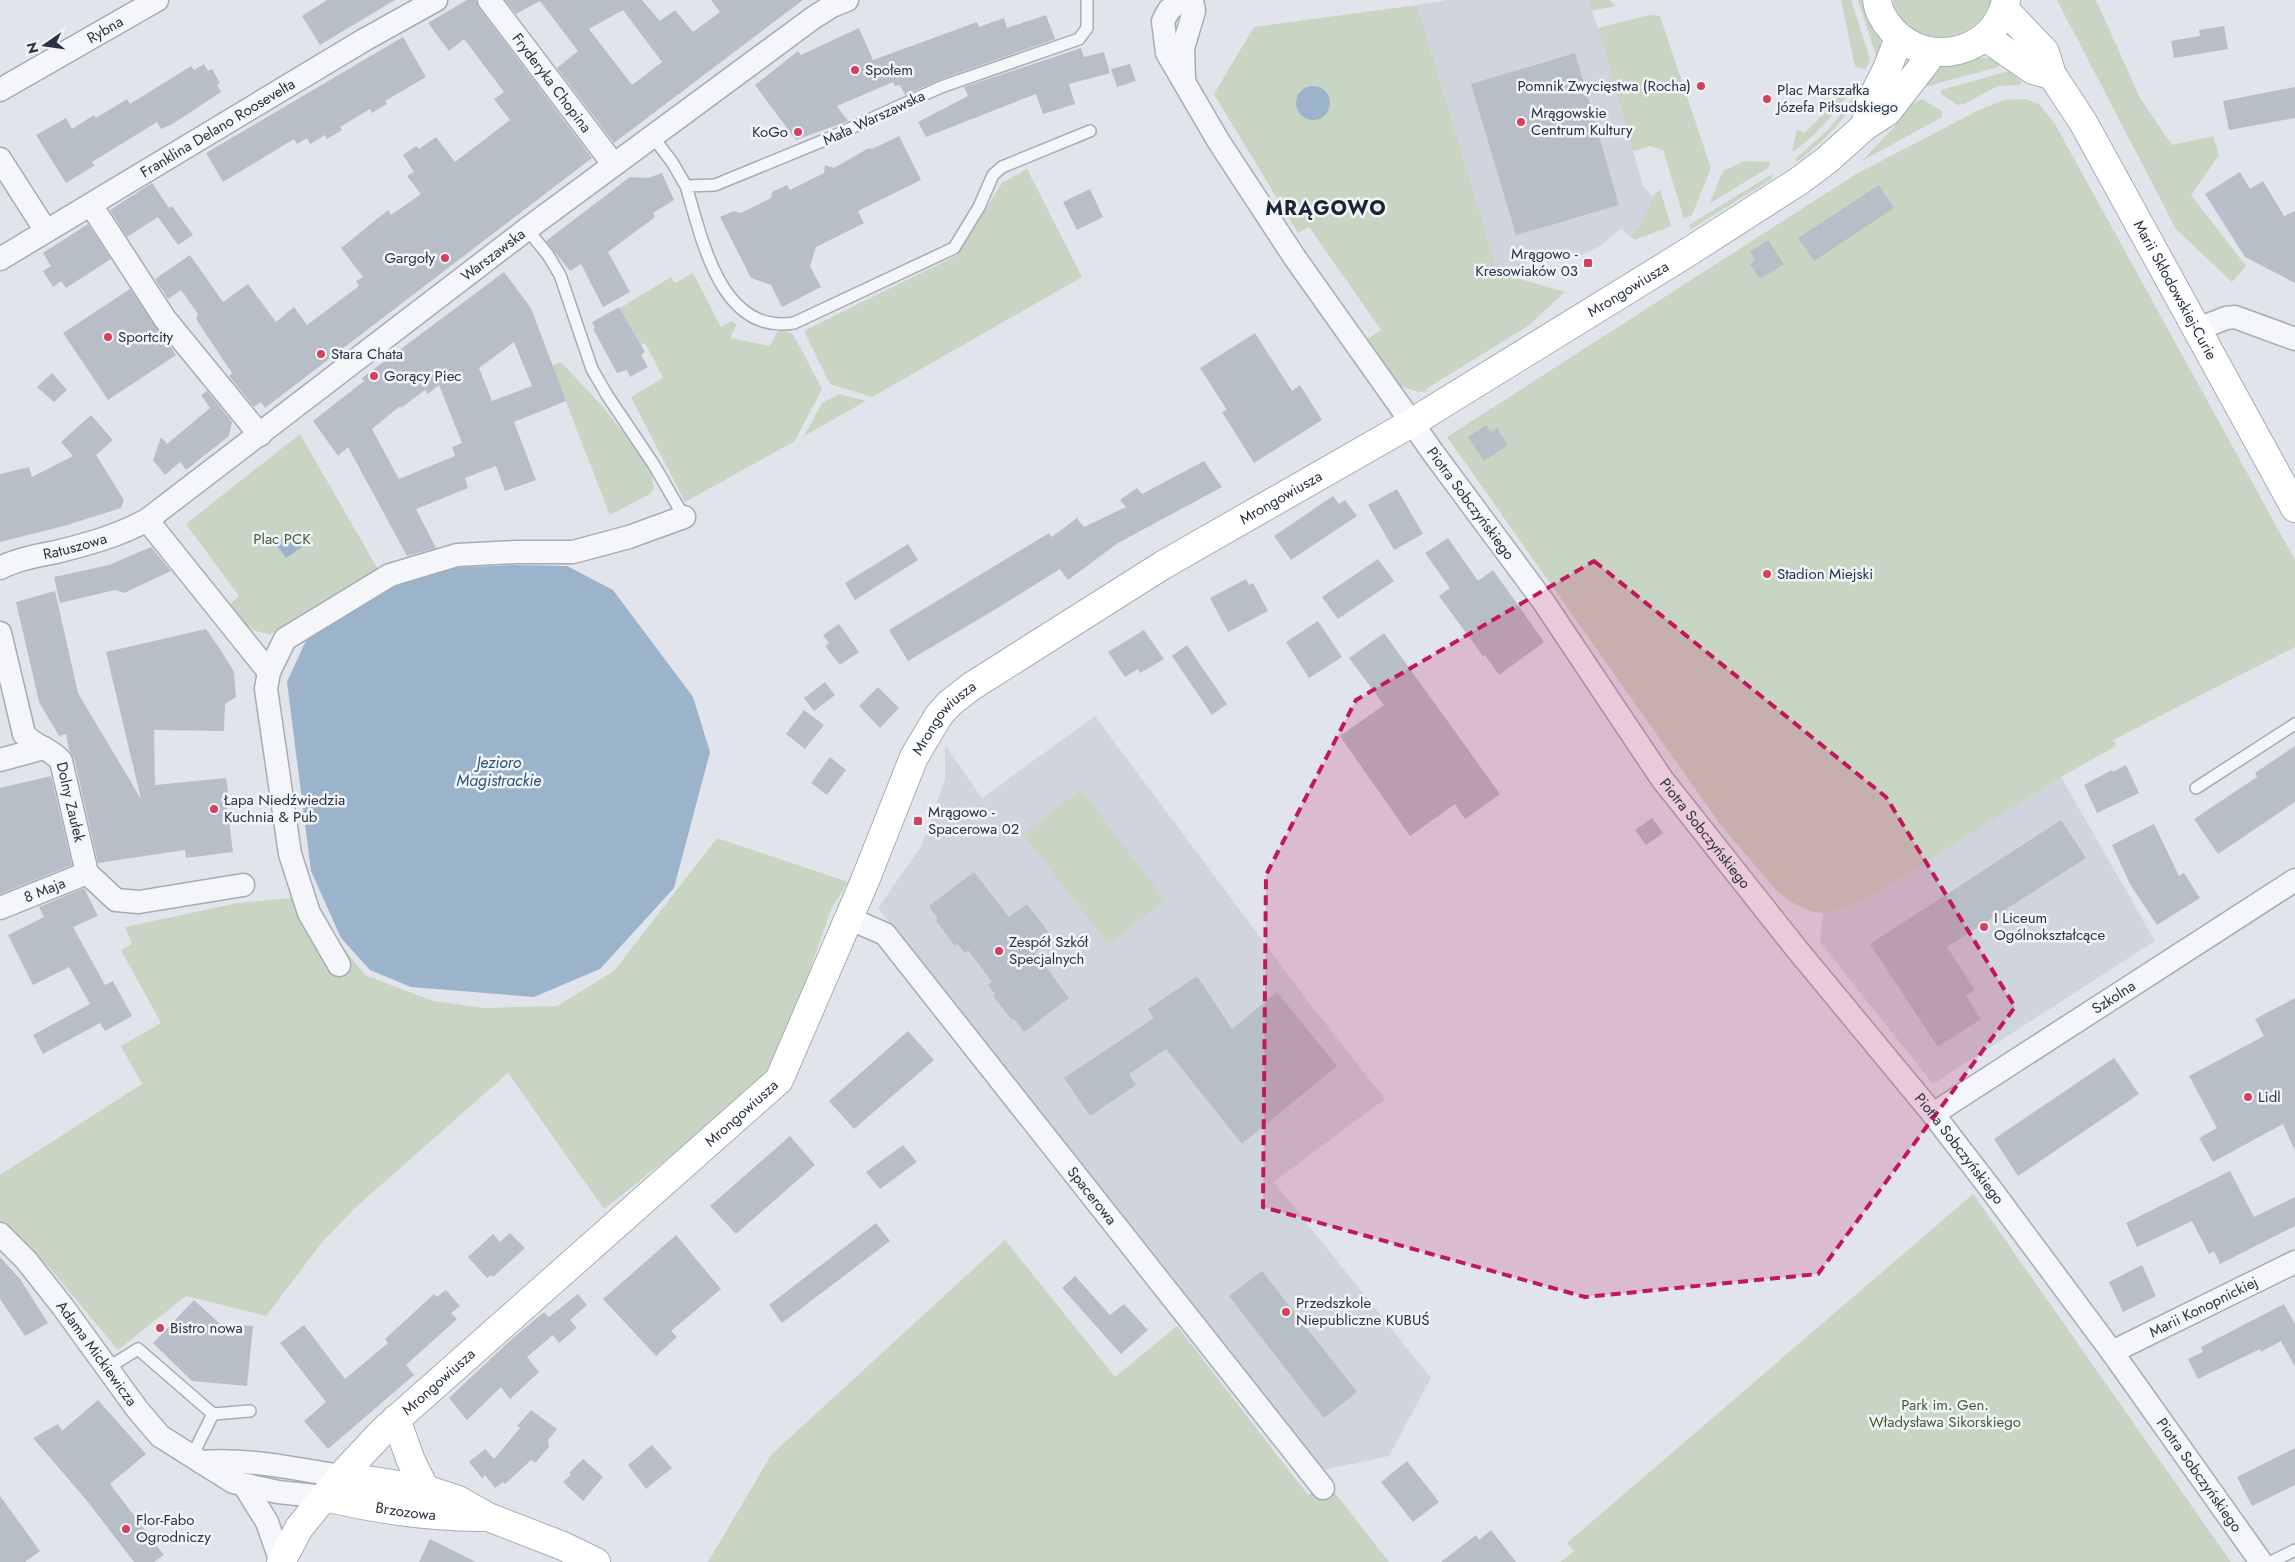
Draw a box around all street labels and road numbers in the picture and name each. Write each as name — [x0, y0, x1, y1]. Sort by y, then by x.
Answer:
street label: Rybna — [83, 11, 127, 49]
street label: Fryderyka Chopina — [507, 28, 597, 137]
street label: Franklina Delano Roosevelta — [136, 73, 299, 183]
street label: Mała Warszawska — [819, 85, 929, 151]
street label: Marii Skłodowskiej-Curie — [2128, 216, 2223, 364]
street label: Warszawska — [456, 223, 530, 287]
street label: Mrongowiusza — [1583, 256, 1673, 323]
street label: Piotra Sobczyńskiego — [1421, 442, 1520, 565]
street label: Mrongowiusza — [1236, 465, 1326, 530]
street label: Ratuszowa — [41, 527, 110, 565]
street label: Mrongowiusza — [907, 676, 981, 759]
street label: Dolny Zaułek — [51, 760, 91, 845]
street label: Piotra Sobczyńskiego — [1654, 773, 1756, 893]
street label: 8 Maja — [20, 872, 69, 908]
street label: Szkolna — [2087, 975, 2140, 1020]
street label: Mrongowiusza — [700, 1074, 783, 1152]
street label: Piotra Sobczyńskiego — [1909, 1088, 2010, 1209]
street label: Spacerowa — [1062, 1162, 1122, 1230]
street label: Marii Konopnickiej — [2145, 1271, 2262, 1343]
street label: Adama Mickiewicza — [51, 1296, 143, 1411]
street label: Mrongowiusza — [397, 1343, 480, 1421]
street label: Piotra Sobczyńskiego — [2151, 1413, 2247, 1537]
street label: Brzozowa — [374, 1497, 437, 1526]

